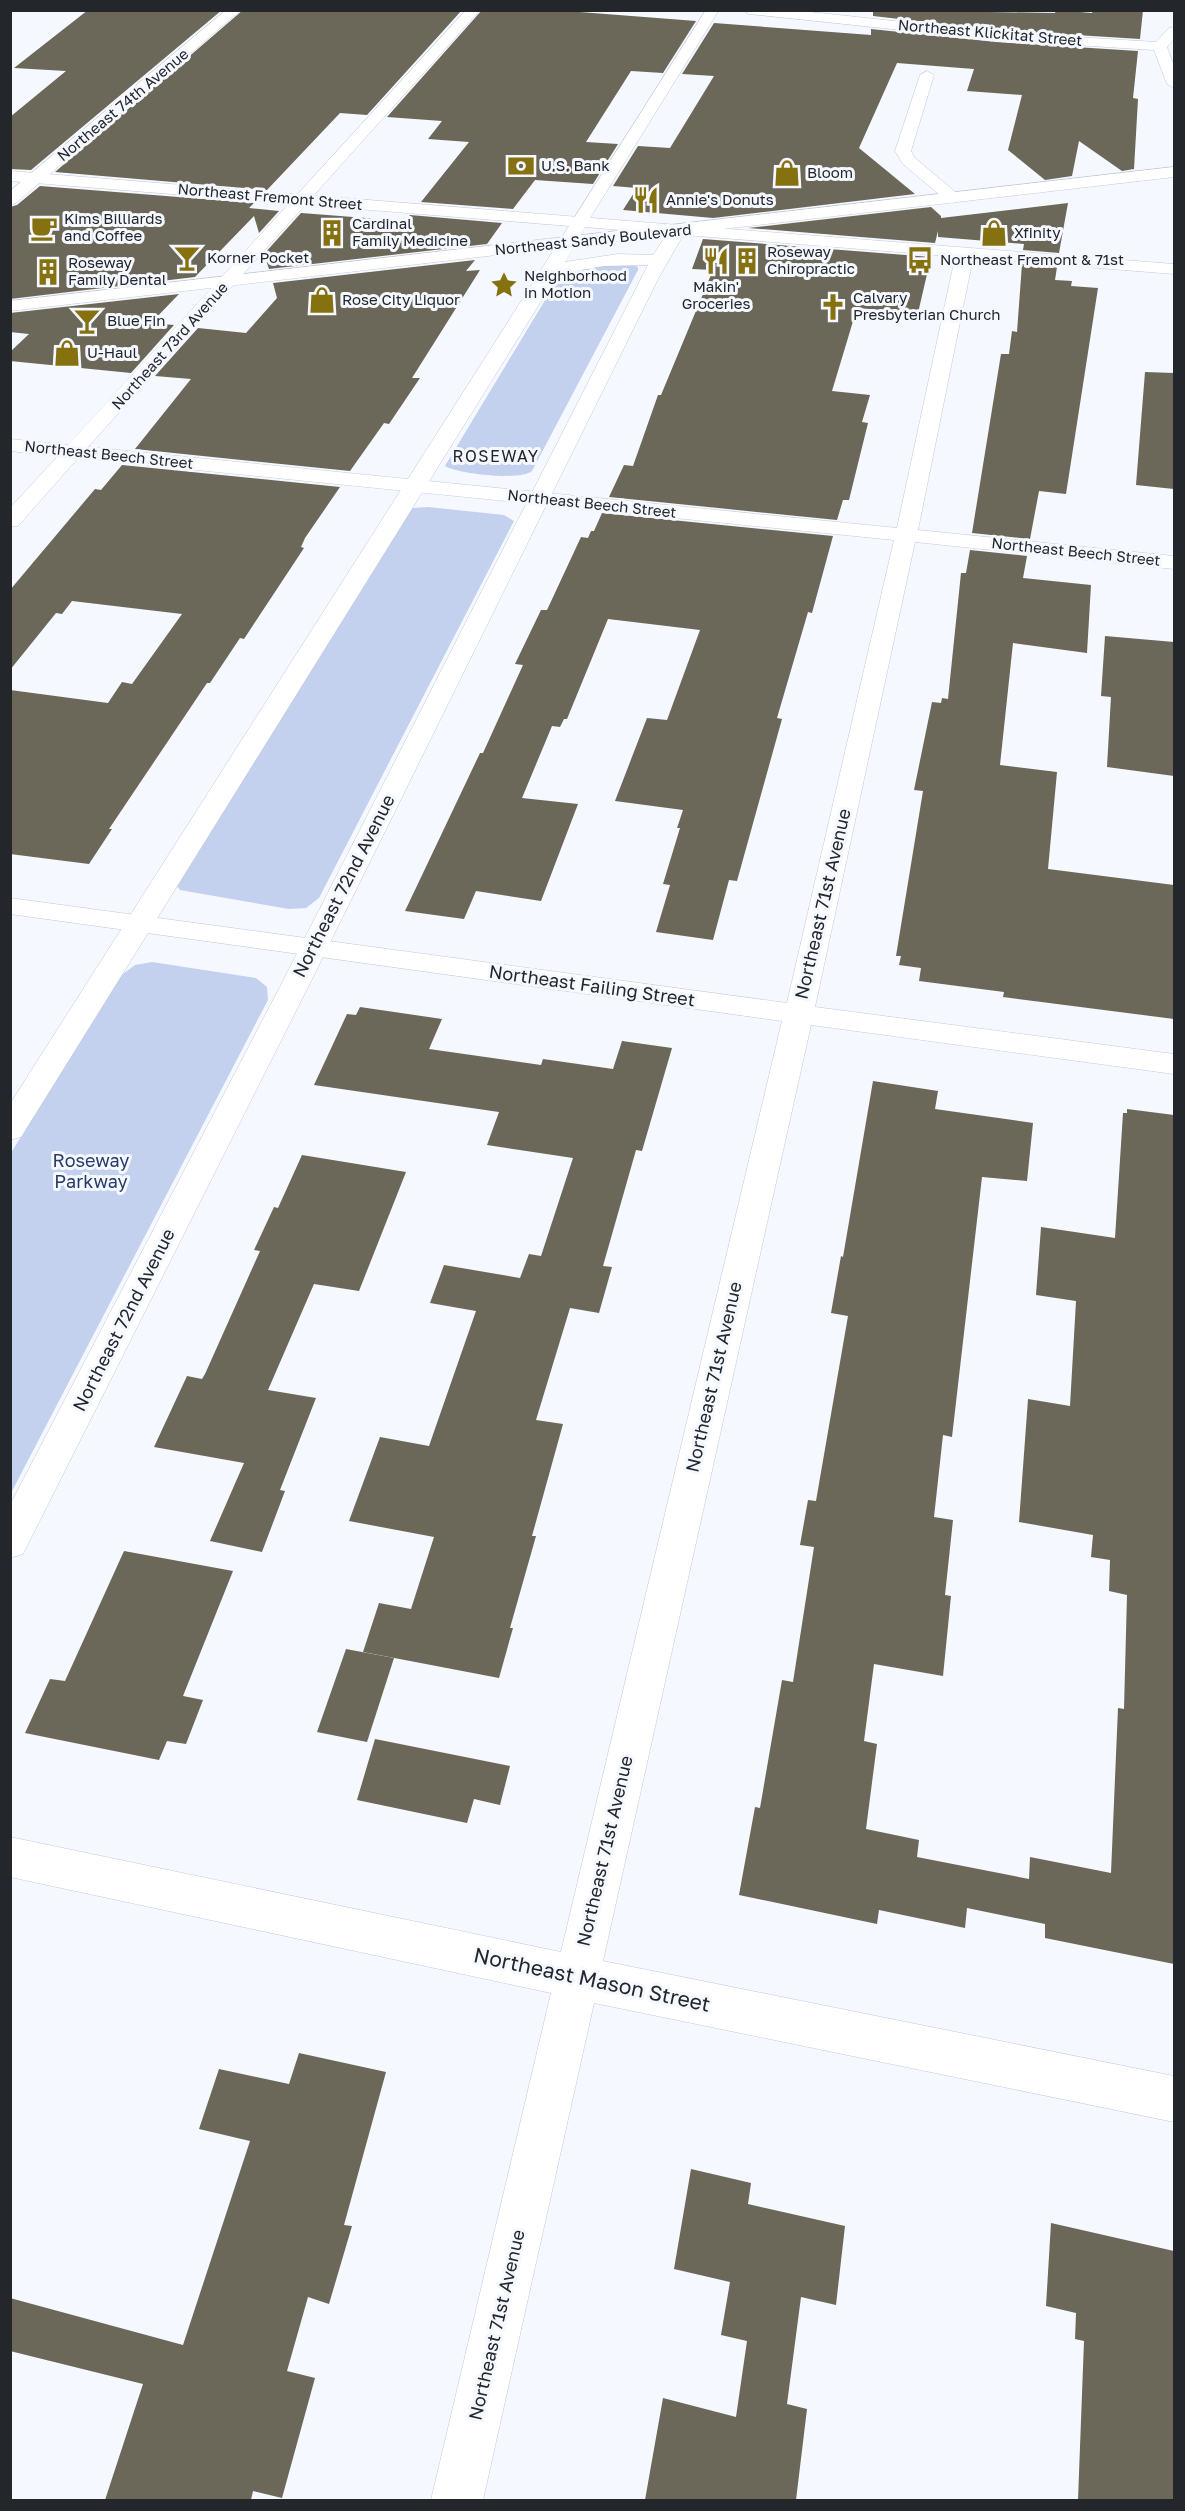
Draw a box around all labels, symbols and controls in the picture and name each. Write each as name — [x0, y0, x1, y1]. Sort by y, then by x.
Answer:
street label: Northeast Klickitat Street — [897, 15, 1083, 49]
street label: Northeast 74th Avenue — [53, 44, 192, 164]
bank icon: U.S. Bank — [506, 151, 536, 181]
place label: U.S. Bank — [541, 156, 610, 174]
shop icon: Bloom — [772, 158, 802, 188]
place label: Bloom — [807, 163, 853, 181]
street label: Northeast Fremont Street — [177, 179, 363, 213]
restaurant icon: Annie's Donuts — [631, 185, 661, 215]
place label: Annie's Donuts — [666, 190, 774, 208]
place label: Kims Billiards and Coffee — [64, 209, 162, 244]
cafe icon: Kims Billiards and Coffee — [29, 213, 59, 243]
place label: Cardinal Family Medicine — [352, 214, 468, 249]
building icon: Cardinal Family Medicine — [317, 218, 347, 248]
shop icon: Xfinity — [979, 218, 1009, 248]
street label: Northeast Sandy Boulevard — [494, 220, 692, 258]
place label: Xfinity — [1014, 223, 1061, 241]
place label: Roseway Chiropractic — [767, 242, 855, 277]
bar icon: Korner Pocket — [172, 243, 202, 273]
bus stop icon: Northeast Fremont & 71st — [905, 245, 935, 275]
restaurant icon: Makin' Groceries — [701, 246, 731, 276]
building icon: Roseway Chiropractic — [732, 246, 762, 276]
place label: Korner Pocket — [207, 248, 309, 266]
place label: Northeast Fremont & 71st — [940, 250, 1124, 268]
place label: Roseway Family Dental — [68, 253, 167, 288]
building icon: Roseway Family Dental — [33, 257, 63, 287]
place label: Neighborhood in Motion — [524, 266, 627, 301]
place icon: Neighborhood in Motion — [489, 270, 519, 300]
place label: Makin' Groceries — [682, 277, 750, 312]
street label: Northeast 73rd Avenue — [107, 278, 231, 413]
shop icon: Rose City Liquor — [307, 285, 337, 315]
place label: Calvary Presbyterian Church — [853, 288, 1001, 323]
place label: Rose City Liquor — [342, 290, 460, 308]
church icon: Calvary Presbyterian Church — [818, 292, 848, 322]
bar icon: Blue Fin — [72, 306, 102, 336]
place label: Blue Fin — [107, 311, 166, 329]
shop icon: U-Haul — [52, 338, 82, 368]
place label: U-Haul — [87, 343, 138, 361]
street label: Northeast Beech Street — [24, 436, 194, 472]
district label: ROSEWAY — [453, 446, 539, 466]
street label: Northeast Beech Street — [507, 485, 677, 521]
street label: Northeast Beech Street — [991, 533, 1161, 569]
street label: Northeast 72nd Avenue — [287, 790, 399, 981]
street label: Northeast 71st Avenue — [789, 806, 855, 1001]
street label: Northeast Failing Street — [488, 960, 697, 1010]
park label: Roseway Parkway — [53, 1149, 129, 1192]
street label: Northeast 72nd Avenue — [67, 1224, 179, 1415]
street label: Northeast 71st Avenue — [680, 1279, 746, 1474]
street label: Northeast 71st Avenue — [571, 1753, 637, 1948]
street label: Northeast Mason Street — [471, 1941, 713, 2017]
street label: Northeast 71st Avenue — [463, 2227, 529, 2422]

